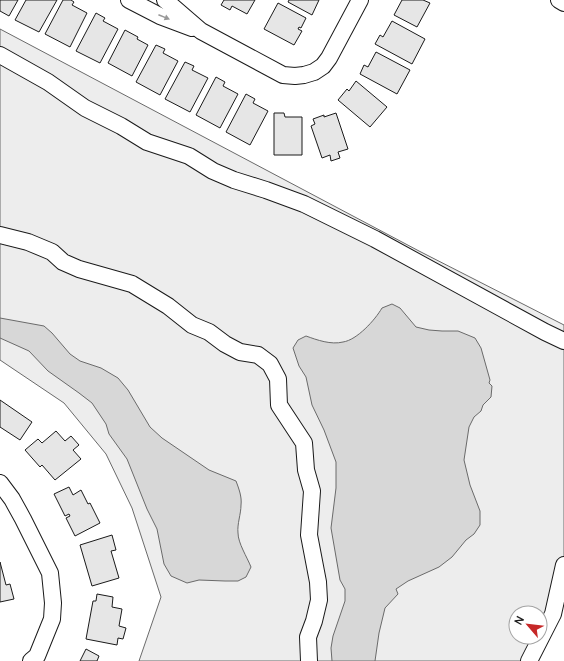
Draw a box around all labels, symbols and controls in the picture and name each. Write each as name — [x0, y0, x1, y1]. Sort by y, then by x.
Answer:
one-way arrow — [159, 15, 171, 21]
north arrow — [508, 605, 548, 645]
text: N — [510, 613, 527, 627]

